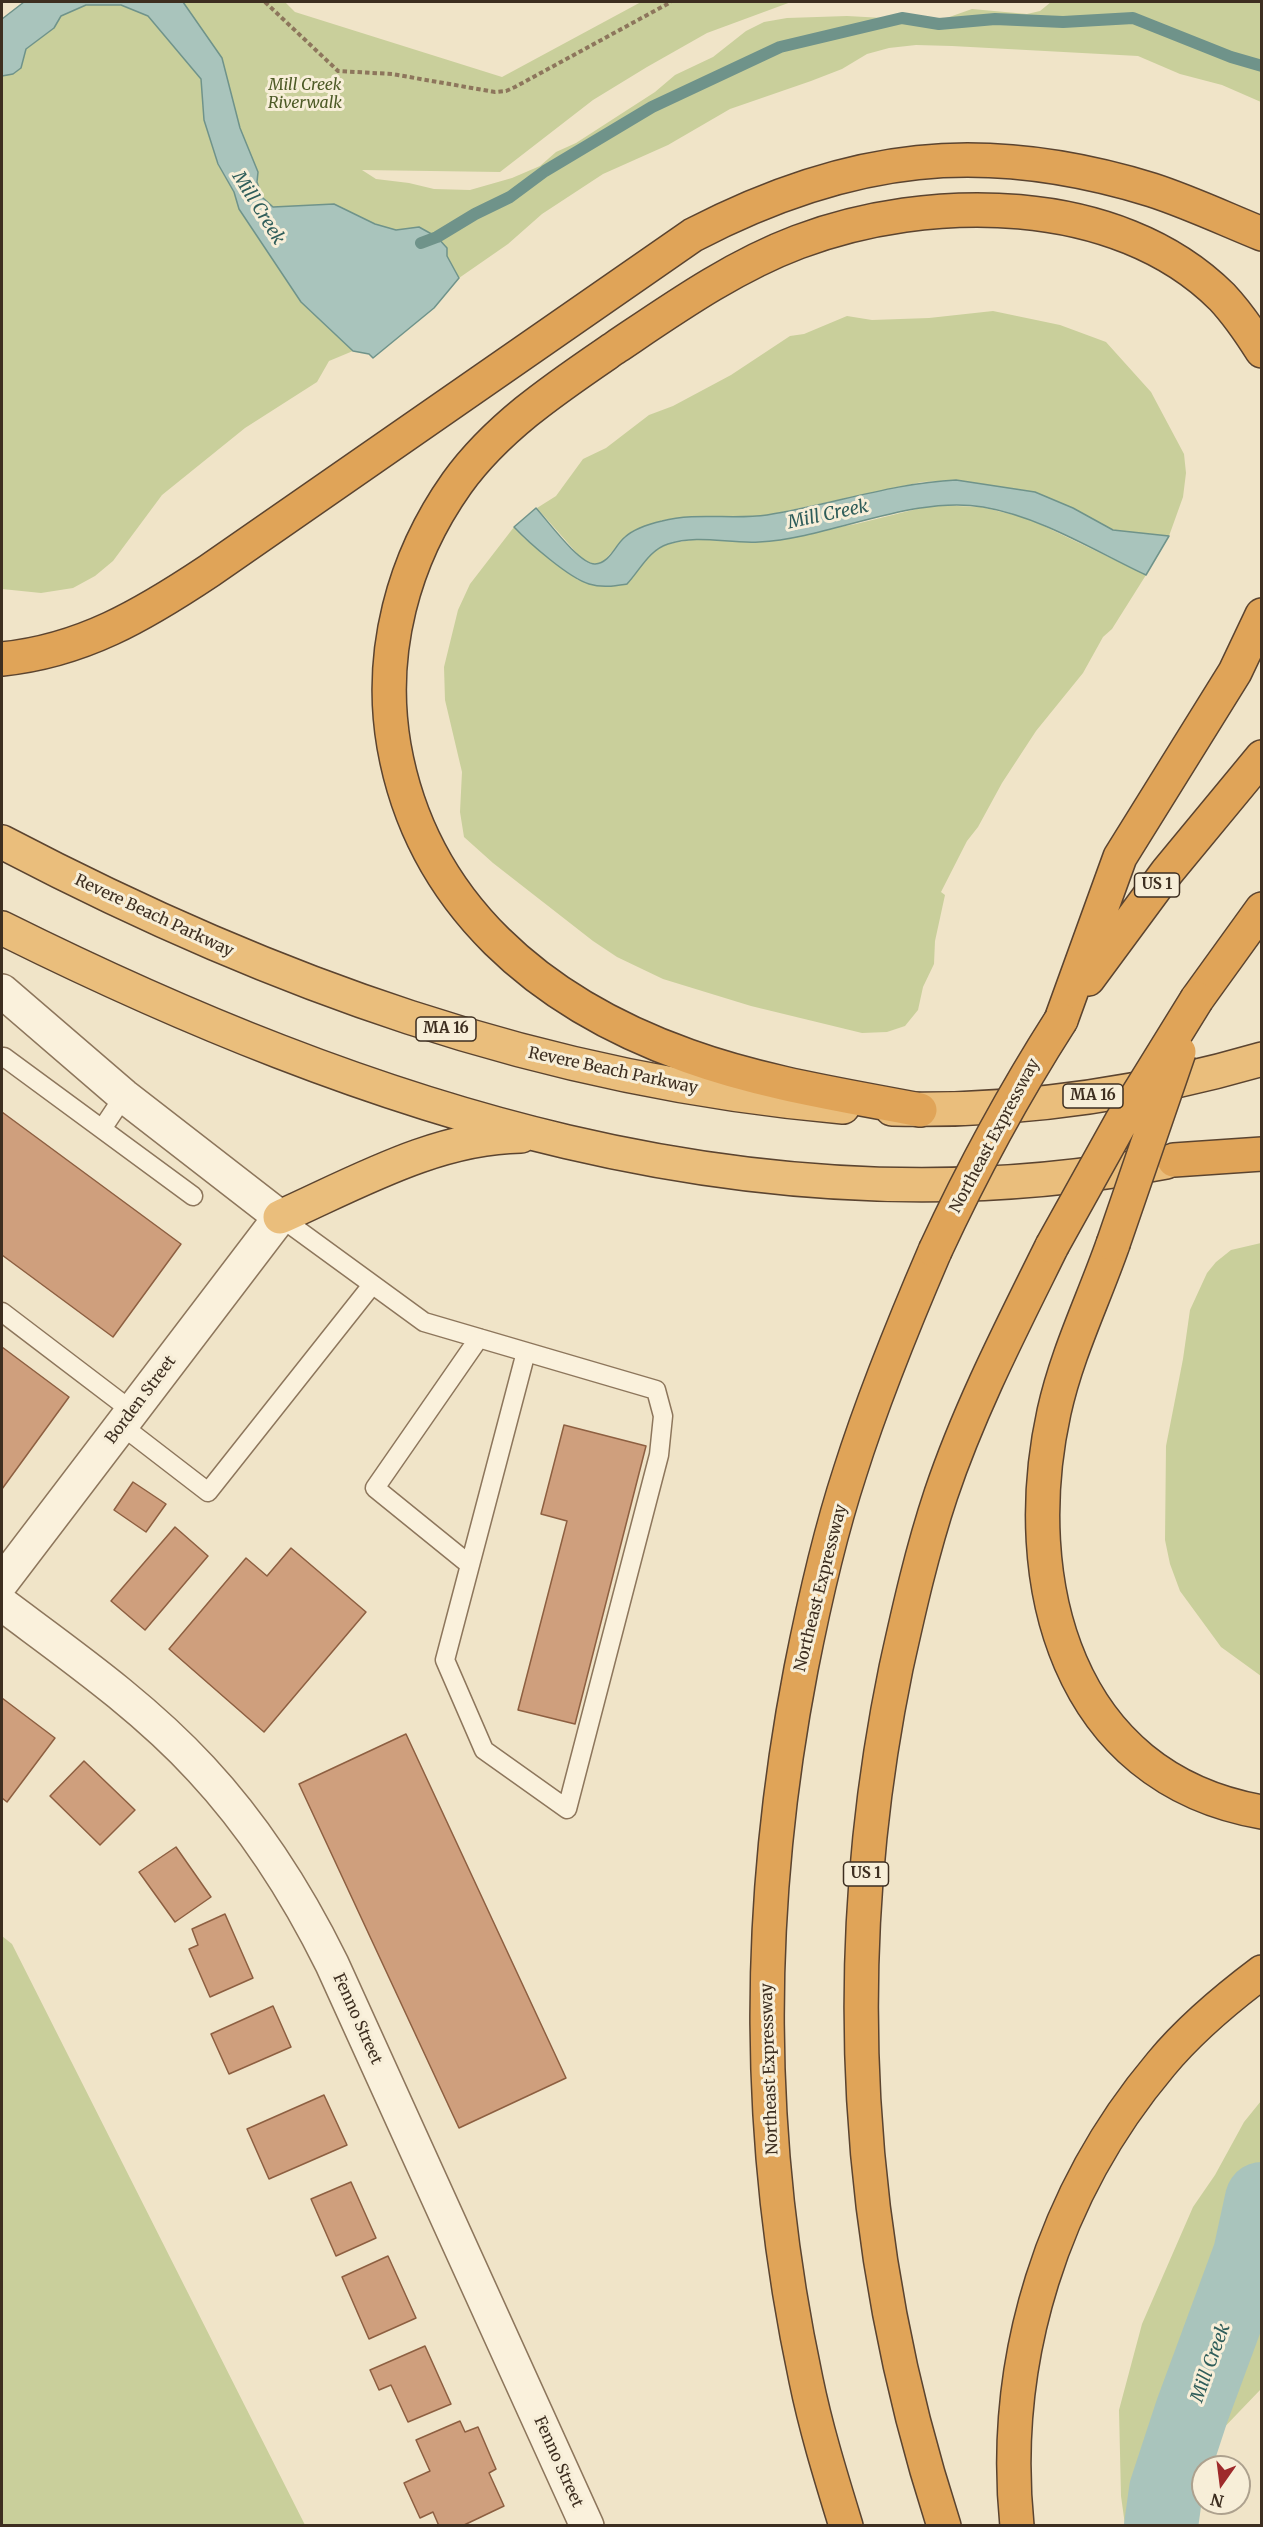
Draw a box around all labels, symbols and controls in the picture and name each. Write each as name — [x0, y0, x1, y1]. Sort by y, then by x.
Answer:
park label: Mill Creek Riverwalk — [268, 75, 342, 113]
water label: Mill Creek — [227, 167, 289, 249]
water label: Mill Creek — [786, 496, 870, 534]
street label: Revere Beach Parkway — [72, 871, 236, 961]
road number: US 1 — [1134, 873, 1180, 897]
road number: MA 16 — [416, 1017, 476, 1041]
street label: Revere Beach Parkway — [527, 1044, 699, 1098]
street label: Northeast Expressway — [946, 1056, 1044, 1216]
road number: MA 16 — [1063, 1084, 1123, 1108]
street label: Borden Street — [102, 1352, 180, 1448]
street label: Northeast Expressway — [791, 1502, 851, 1674]
road number: US 1 — [844, 1862, 888, 1886]
street label: Fenno Street — [328, 1971, 386, 2067]
street label: Northeast Expressway — [757, 1983, 783, 2155]
water label: Mill Creek — [1187, 2321, 1235, 2405]
street label: Fenno Street — [529, 2414, 587, 2510]
north arrow — [1191, 2455, 1251, 2515]
text: N — [1209, 2489, 1226, 2512]

